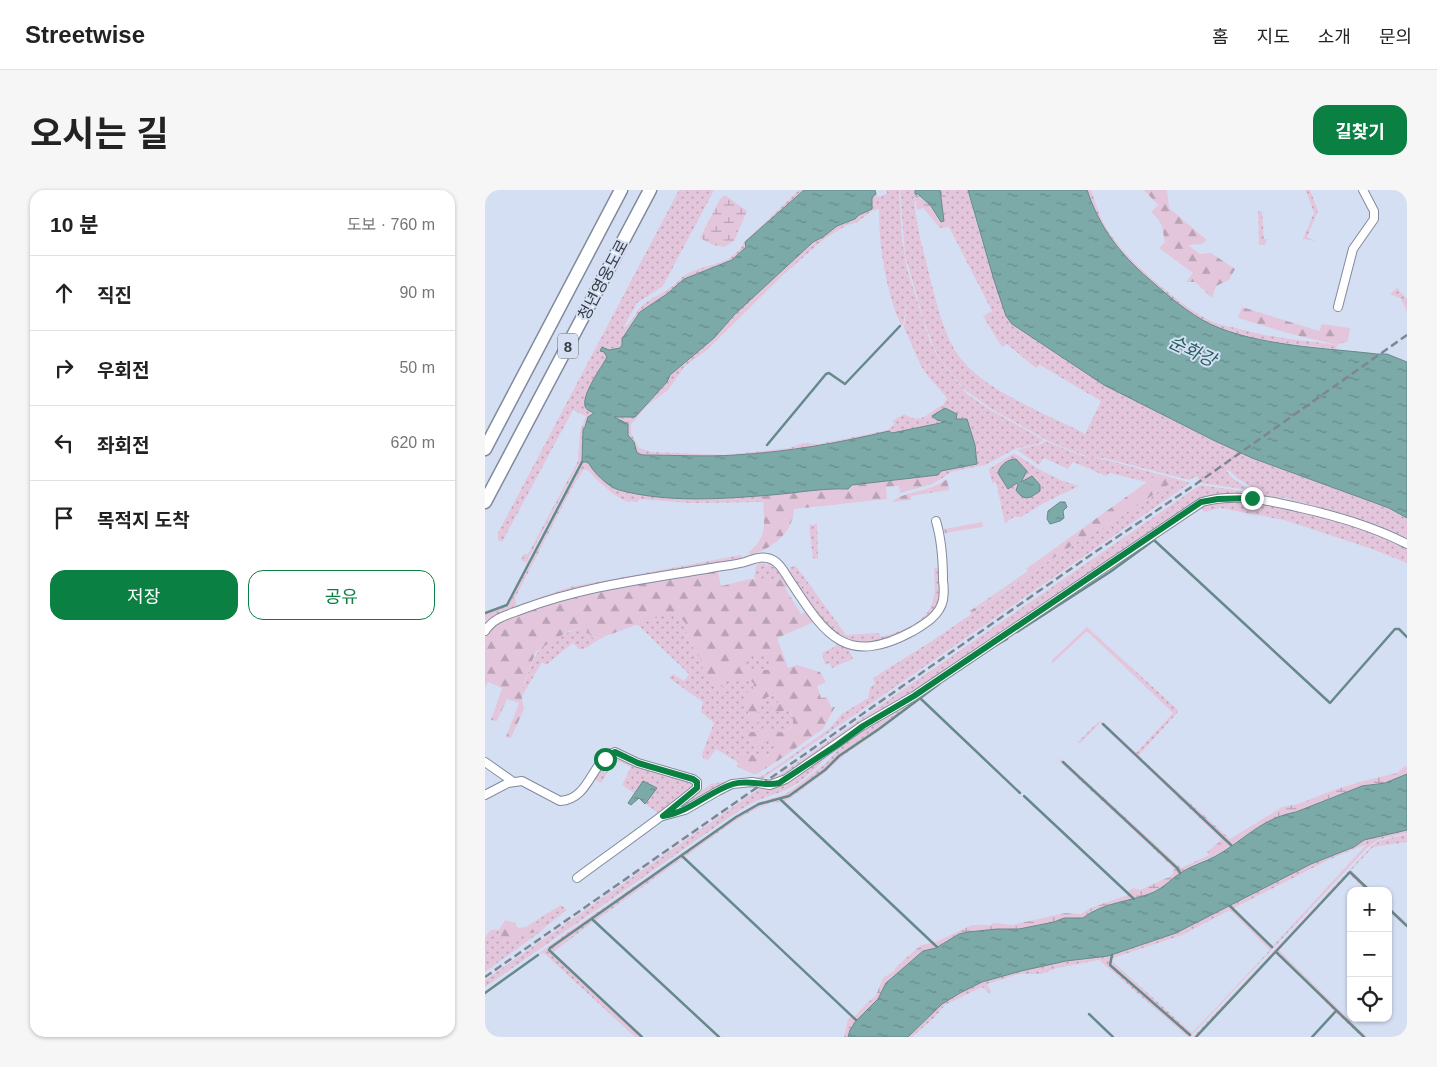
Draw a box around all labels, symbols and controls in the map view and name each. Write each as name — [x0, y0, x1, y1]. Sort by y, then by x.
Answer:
text: Streetwise — [25, 21, 145, 48]
text: 홈 — [1212, 27, 1229, 47]
text: 지도 — [1257, 27, 1290, 47]
text: 소개 — [1318, 27, 1351, 47]
text: 문의 — [1379, 27, 1412, 47]
button: 길찾기 — [1313, 105, 1407, 155]
text: 오시는 길 — [30, 114, 169, 153]
text: 10 분 — [50, 213, 99, 236]
text: 도보 · 760 m — [347, 216, 435, 233]
street label: 청년영웅도로 — [575, 237, 631, 323]
icon: ahead — [50, 279, 78, 307]
text: 90 m — [399, 284, 435, 301]
text: 직진 — [97, 285, 132, 306]
water label: 순화강 — [1165, 331, 1221, 372]
road number: 8 — [558, 334, 578, 358]
icon: right — [50, 354, 78, 382]
text: 50 m — [399, 359, 435, 376]
text: 우회전 — [97, 360, 149, 381]
icon: left — [50, 429, 78, 457]
text: 620 m — [391, 434, 435, 451]
text: 좌회전 — [97, 435, 149, 456]
route end — [1241, 487, 1264, 510]
icon: arrive — [50, 504, 78, 532]
text: 목적지 도착 — [97, 510, 190, 531]
button: 저장 — [50, 570, 238, 620]
button: 공유 — [248, 570, 435, 620]
route start — [594, 748, 617, 771]
map controls — [1347, 887, 1392, 1022]
button: + — [1347, 887, 1392, 932]
button: − — [1347, 932, 1392, 977]
button: locate — [1347, 977, 1392, 1022]

